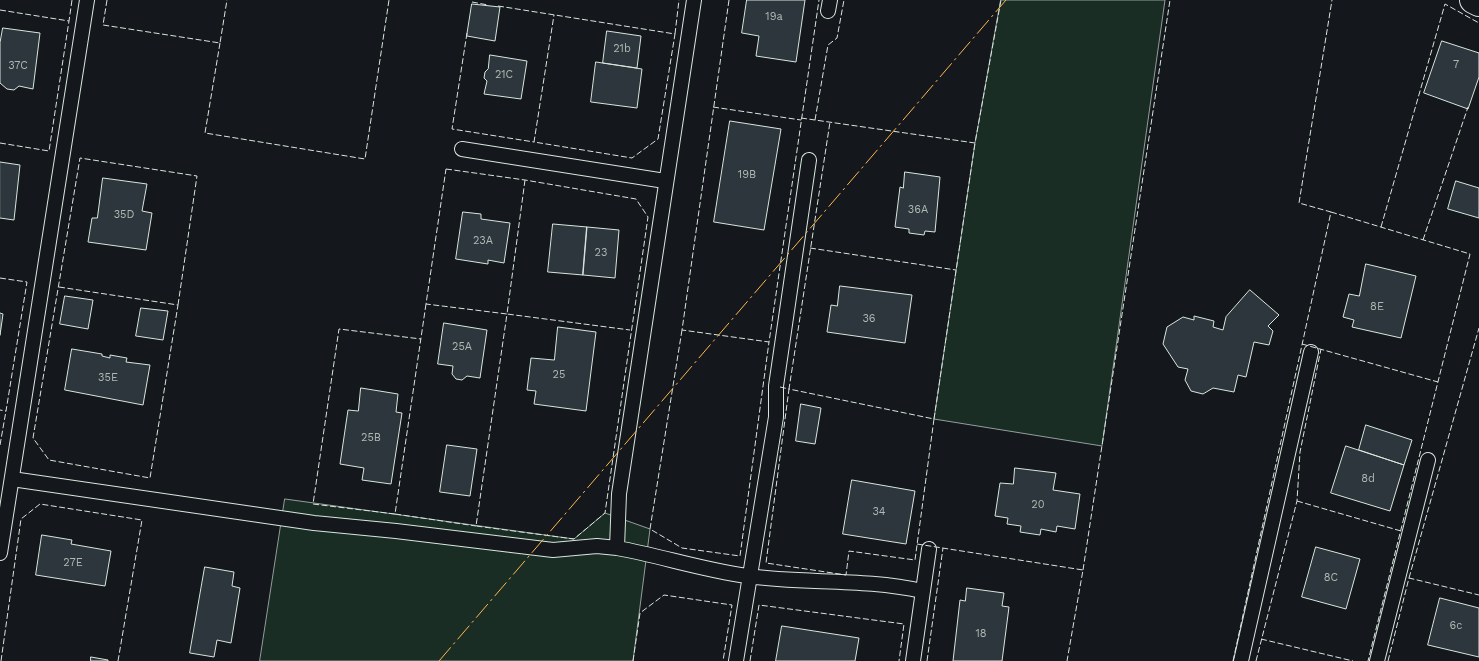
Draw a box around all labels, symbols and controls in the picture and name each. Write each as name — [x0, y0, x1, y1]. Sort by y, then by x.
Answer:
house number: 19a — [765, 10, 783, 24]
house number: 21b — [613, 42, 631, 56]
house number: 7 — [1453, 58, 1459, 72]
house number: 37C — [8, 59, 28, 73]
house number: 21C — [495, 68, 513, 82]
house number: 19B — [738, 168, 756, 182]
house number: 36A — [908, 203, 928, 217]
house number: 35D — [114, 208, 134, 222]
house number: 23A — [473, 234, 493, 248]
house number: 23 — [595, 246, 607, 260]
house number: 8E — [1370, 300, 1384, 314]
house number: 36 — [862, 312, 876, 326]
house number: 25A — [452, 340, 472, 354]
house number: 25 — [553, 368, 565, 382]
house number: 35E — [98, 371, 118, 385]
house number: 25B — [361, 431, 381, 445]
house number: 8d — [1361, 472, 1375, 486]
house number: 20 — [1031, 498, 1045, 512]
house number: 34 — [872, 505, 886, 519]
house number: 27E — [63, 556, 83, 570]
house number: 8C — [1324, 571, 1338, 585]
house number: 6c — [1450, 619, 1462, 633]
house number: 18 — [975, 627, 987, 641]

